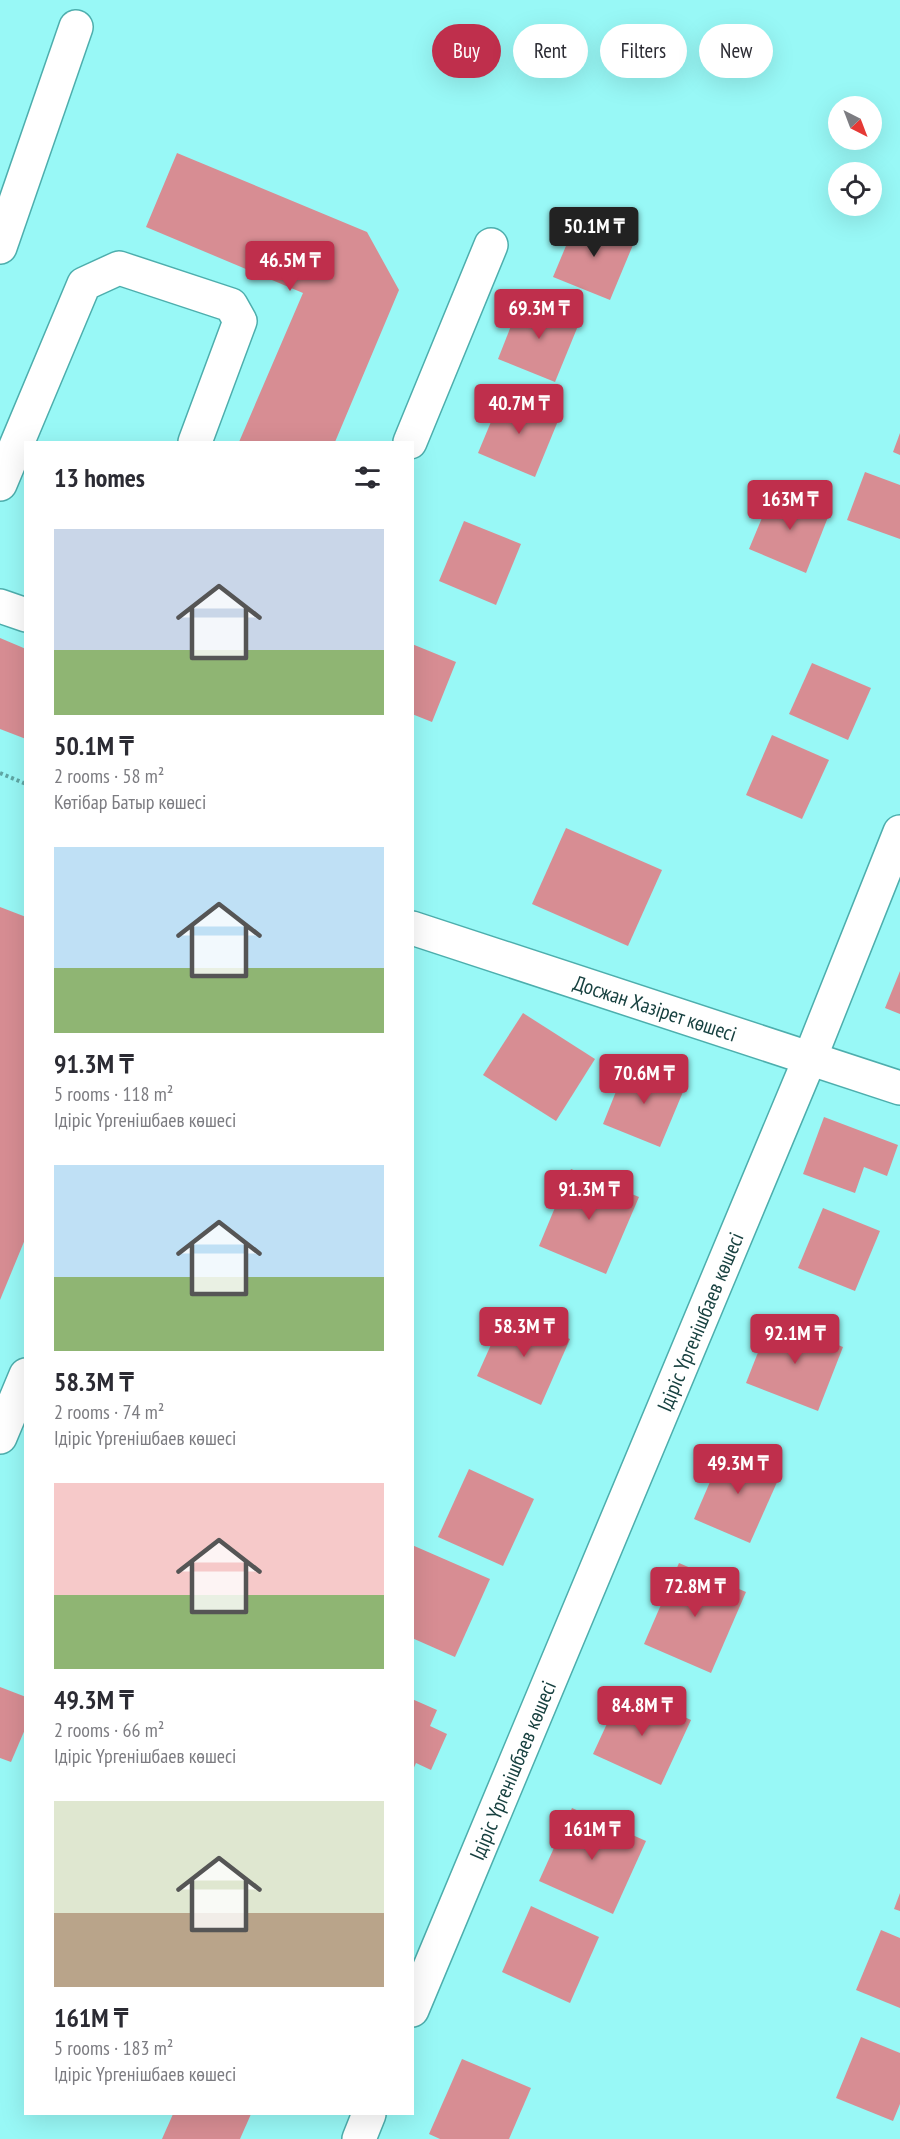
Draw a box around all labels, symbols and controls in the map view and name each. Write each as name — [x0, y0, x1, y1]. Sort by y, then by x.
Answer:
chip: Buy — [432, 24, 501, 78]
chip: Rent — [513, 24, 588, 78]
chip: Filters — [600, 24, 687, 78]
chip: New — [699, 24, 773, 78]
north arrow — [828, 96, 882, 150]
map controls — [828, 96, 882, 216]
button: locate — [828, 162, 882, 216]
pin: 50.1M ₸ — [539, 207, 649, 258]
text: 50.1M ₸ — [563, 213, 625, 239]
pin: 46.5M ₸ — [235, 241, 345, 292]
text: 46.5M ₸ — [259, 247, 321, 273]
pin: 69.3M ₸ — [484, 289, 594, 340]
text: 69.3M ₸ — [508, 295, 570, 321]
pin: 40.7M ₸ — [464, 384, 574, 435]
text: 40.7M ₸ — [488, 390, 550, 416]
text: 13 homes — [54, 461, 145, 494]
icon: filters — [351, 461, 384, 494]
pin: 163M ₸ — [741, 480, 839, 531]
text: 163M ₸ — [762, 486, 818, 512]
icon: home — [165, 568, 273, 676]
text: 50.1M ₸ — [54, 729, 134, 762]
text: 2 rooms · 58 m² — [54, 763, 164, 789]
text: Көтібар Батыр көшесі — [54, 789, 206, 815]
icon: home — [165, 886, 273, 994]
street label: Досжан Хазірет көшесі — [570, 968, 740, 1047]
text: 91.3M ₸ — [54, 1047, 134, 1080]
pin: 70.6M ₸ — [589, 1054, 699, 1105]
text: 70.6M ₸ — [613, 1060, 675, 1086]
text: 5 rooms · 118 m² — [54, 1081, 173, 1107]
text: Ідіріс Үргенішбаев көшесі — [54, 1107, 236, 1133]
pin: 91.3M ₸ — [534, 1170, 644, 1221]
text: 91.3M ₸ — [558, 1176, 620, 1202]
icon: home — [165, 1204, 273, 1312]
street label: Ідіріс Үргенішбаев көшесі — [650, 1228, 749, 1415]
pin: 58.3M ₸ — [469, 1307, 579, 1358]
text: 58.3M ₸ — [493, 1313, 555, 1339]
pin: 92.1M ₸ — [740, 1314, 850, 1365]
text: 92.1M ₸ — [764, 1320, 826, 1346]
text: 58.3M ₸ — [54, 1365, 134, 1398]
text: 2 rooms · 74 m² — [54, 1399, 164, 1425]
text: Ідіріс Үргенішбаев көшесі — [54, 1425, 236, 1451]
pin: 49.3M ₸ — [683, 1444, 793, 1495]
text: 49.3M ₸ — [707, 1450, 769, 1476]
icon: home — [165, 1522, 273, 1630]
pin: 72.8M ₸ — [640, 1567, 750, 1618]
text: 72.8M ₸ — [664, 1573, 726, 1599]
street label: Ідіріс Үргенішбаев көшесі — [463, 1676, 562, 1864]
text: 49.3M ₸ — [54, 1683, 134, 1716]
pin: 84.8M ₸ — [587, 1686, 697, 1737]
text: 84.8M ₸ — [611, 1692, 673, 1718]
text: 2 rooms · 66 m² — [54, 1717, 164, 1743]
text: Ідіріс Үргенішбаев көшесі — [54, 1743, 236, 1769]
pin: 161M ₸ — [543, 1810, 641, 1861]
text: 161M ₸ — [564, 1816, 620, 1842]
icon: home — [165, 1840, 273, 1948]
text: 161M ₸ — [54, 2001, 128, 2034]
text: 5 rooms · 183 m² — [54, 2035, 173, 2061]
text: Ідіріс Үргенішбаев көшесі — [54, 2061, 236, 2087]

